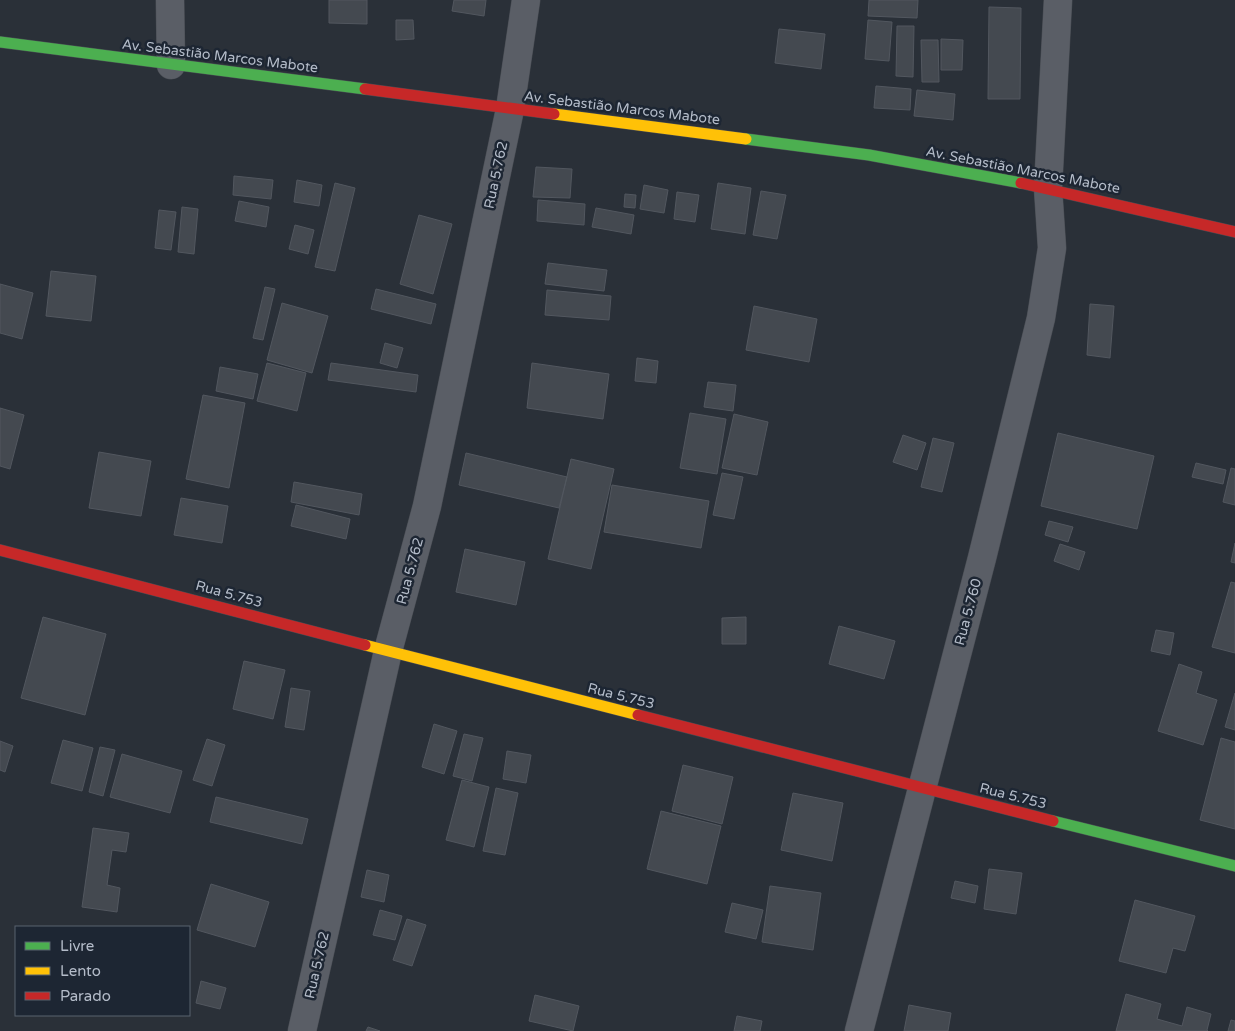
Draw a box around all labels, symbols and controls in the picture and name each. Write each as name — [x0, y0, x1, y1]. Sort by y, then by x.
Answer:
street label: Av. Sebastião Marcos Mabote — [121, 36, 319, 76]
street label: Av. Sebastião Marcos Mabote — [523, 88, 721, 128]
street label: Rua 5.762 — [481, 140, 511, 210]
street label: Av. Sebastião Marcos Mabote — [924, 143, 1122, 197]
street label: Rua 5.762 — [393, 536, 427, 606]
street label: Rua 5.753 — [194, 577, 264, 611]
street label: Rua 5.760 — [951, 577, 985, 647]
street label: Rua 5.753 — [586, 679, 656, 713]
street label: Rua 5.753 — [978, 779, 1048, 813]
legend — [15, 926, 190, 1016]
street label: Rua 5.762 — [301, 930, 333, 1000]
text: Livre — [60, 937, 94, 955]
text: Lento — [60, 962, 101, 980]
text: Parado — [60, 987, 111, 1005]

